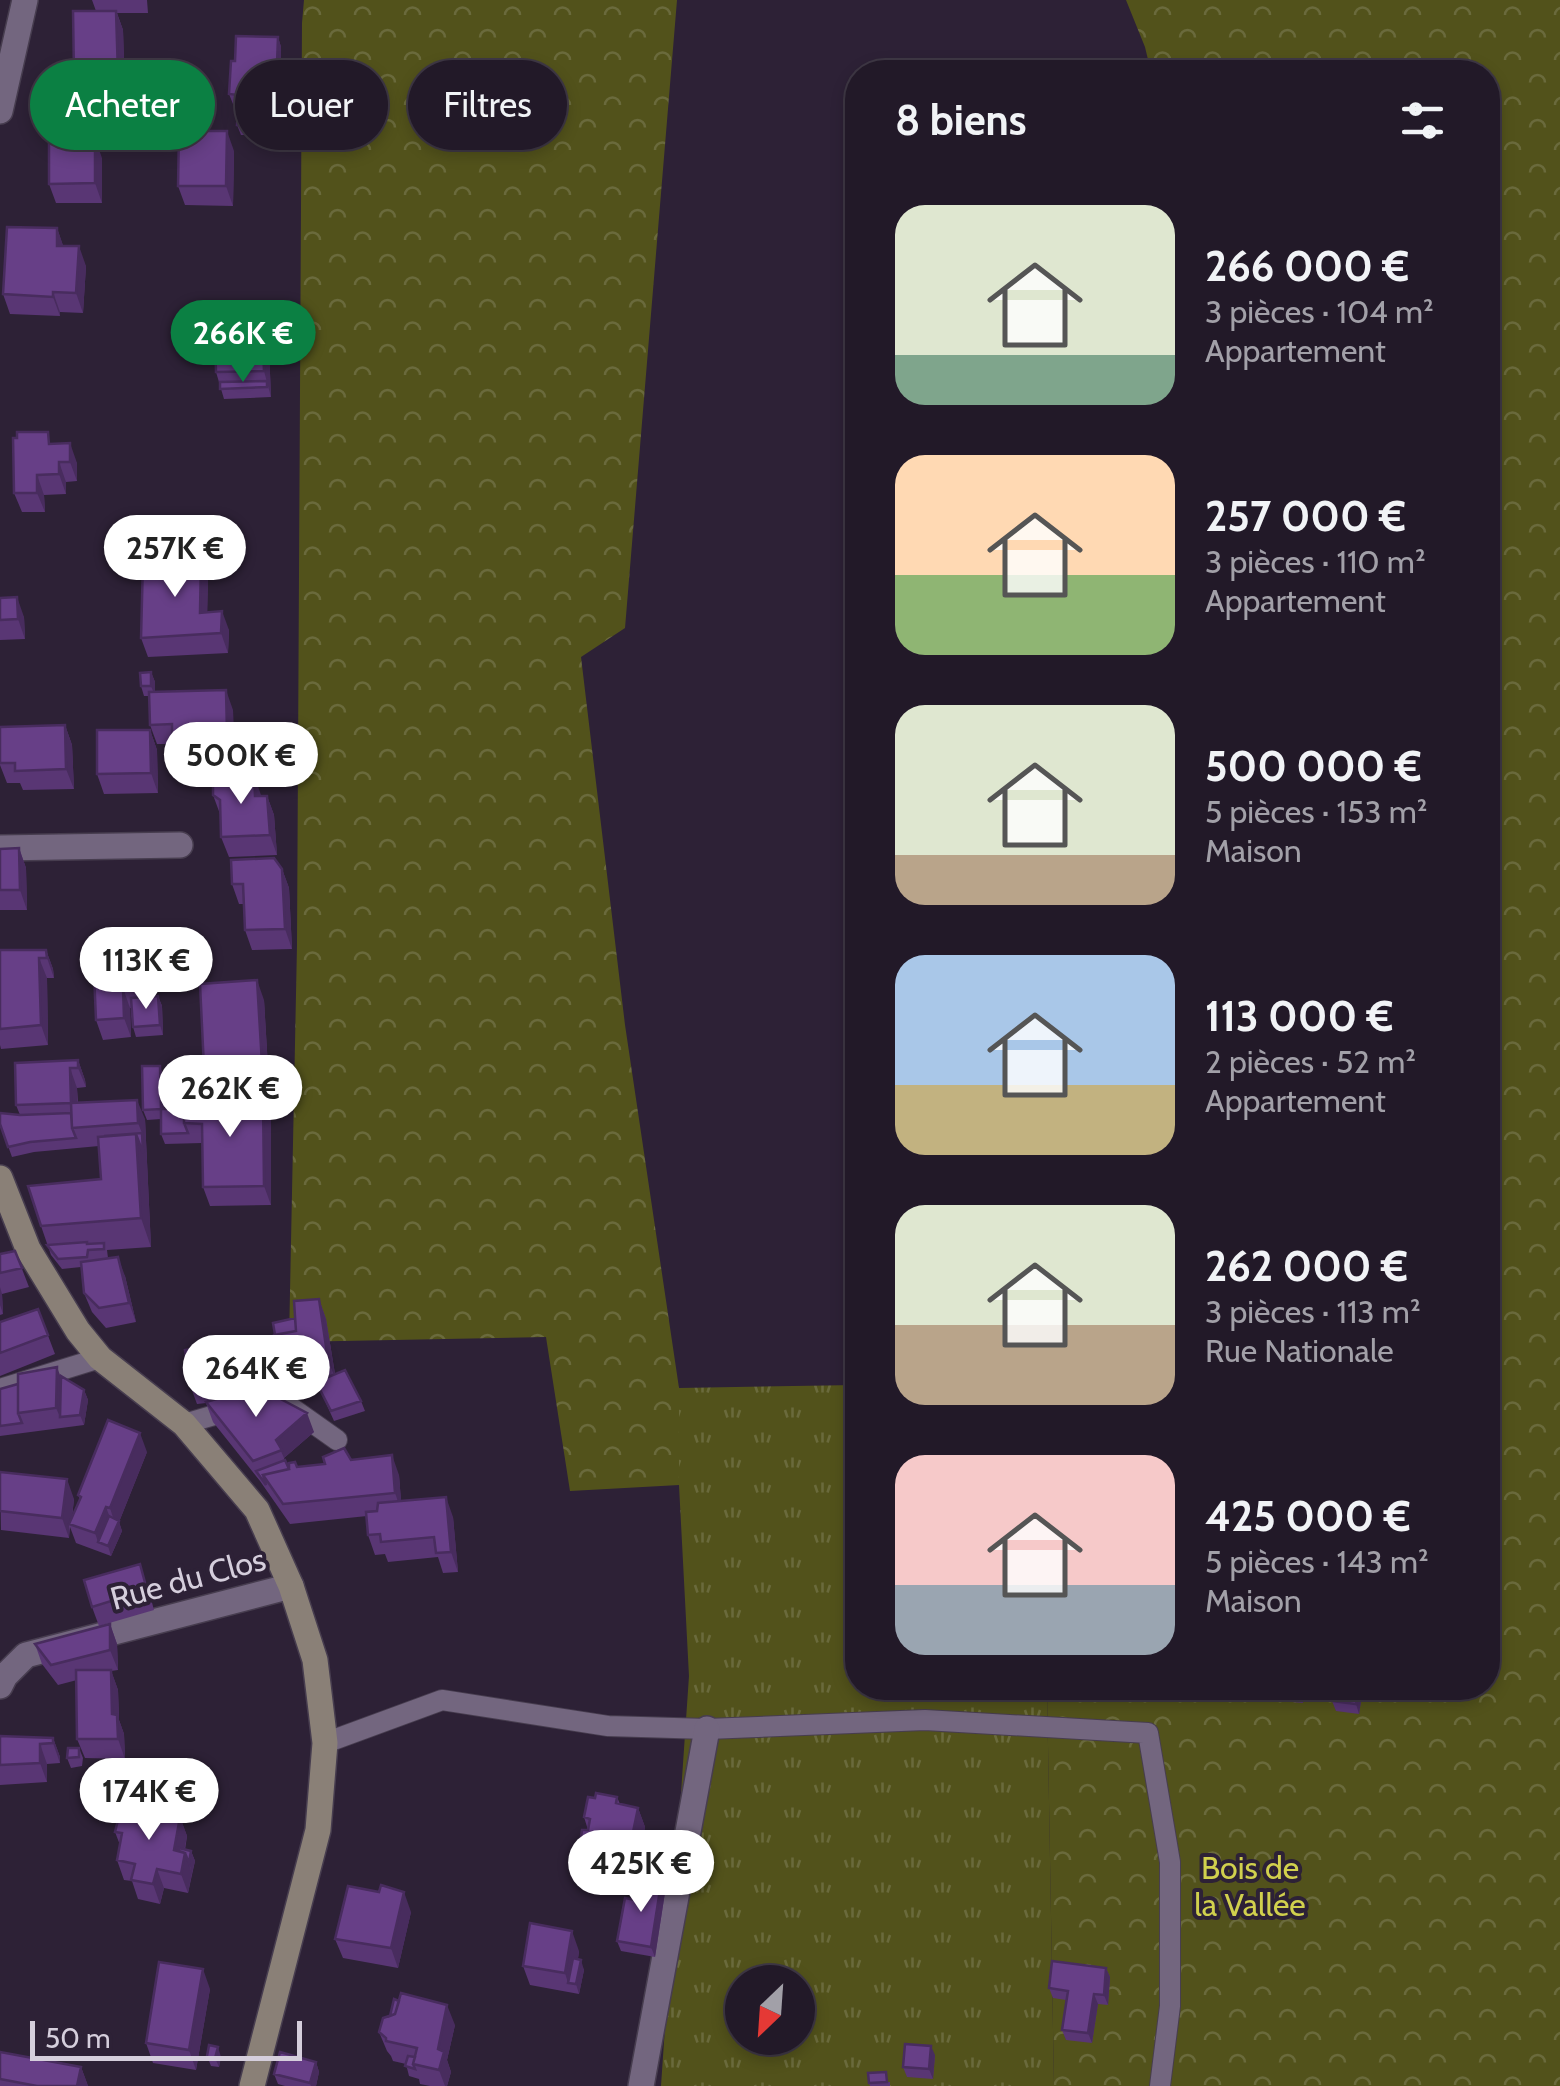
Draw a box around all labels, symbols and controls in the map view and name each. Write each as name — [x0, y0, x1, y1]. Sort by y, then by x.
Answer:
chip: Acheter — [30, 60, 215, 150]
chip: Louer — [235, 60, 388, 150]
chip: Filtres — [408, 60, 567, 150]
icon: filters — [1395, 93, 1450, 148]
text: 8 biens — [895, 94, 1026, 146]
text: 266 000 € — [1205, 240, 1409, 292]
icon: home — [975, 245, 1095, 365]
text: 3 pièces · 104 m² — [1205, 292, 1434, 331]
pin: 266K € — [162, 300, 324, 385]
text: 266K € — [193, 313, 293, 352]
text: Appartement — [1205, 331, 1386, 370]
text: 257 000 € — [1205, 490, 1406, 542]
icon: home — [975, 495, 1095, 615]
pin: 257K € — [94, 515, 256, 600]
text: 257K € — [126, 528, 224, 567]
text: 3 pièces · 110 m² — [1205, 542, 1426, 581]
text: Appartement — [1205, 581, 1386, 620]
pin: 500K € — [160, 722, 322, 807]
text: 500K € — [186, 735, 296, 774]
text: 500 000 € — [1205, 740, 1422, 792]
icon: home — [975, 745, 1095, 865]
text: 5 pièces · 153 m² — [1205, 792, 1427, 831]
text: Maison — [1205, 831, 1302, 870]
pin: 113K € — [65, 927, 227, 1012]
text: 113K € — [102, 940, 190, 979]
text: 113 000 € — [1205, 990, 1393, 1042]
icon: home — [975, 995, 1095, 1115]
text: 2 pièces · 52 m² — [1205, 1042, 1416, 1081]
pin: 262K € — [149, 1055, 311, 1140]
text: 262K € — [180, 1068, 280, 1107]
text: Appartement — [1205, 1081, 1386, 1120]
text: 262 000 € — [1205, 1240, 1408, 1292]
icon: home — [975, 1245, 1095, 1365]
text: 3 pièces · 113 m² — [1205, 1292, 1421, 1331]
text: Rue Nationale — [1205, 1331, 1394, 1370]
pin: 264K € — [175, 1335, 337, 1420]
text: 264K € — [205, 1348, 307, 1387]
text: 425 000 € — [1205, 1490, 1411, 1542]
icon: home — [975, 1495, 1095, 1615]
street label: Rue du Clos — [106, 1539, 270, 1618]
text: 5 pièces · 143 m² — [1205, 1542, 1429, 1581]
text: Maison — [1205, 1581, 1302, 1620]
pin: 174K € — [68, 1758, 230, 1843]
text: 174K € — [102, 1771, 196, 1810]
pin: 425K € — [560, 1830, 722, 1915]
text: 425K € — [590, 1843, 692, 1882]
park label: Bois de la Vallée — [1194, 1848, 1306, 1924]
north arrow — [725, 1965, 815, 2055]
map controls — [725, 1965, 815, 2055]
scale bar — [30, 2016, 302, 2060]
text: 50 m — [45, 2021, 111, 2055]

